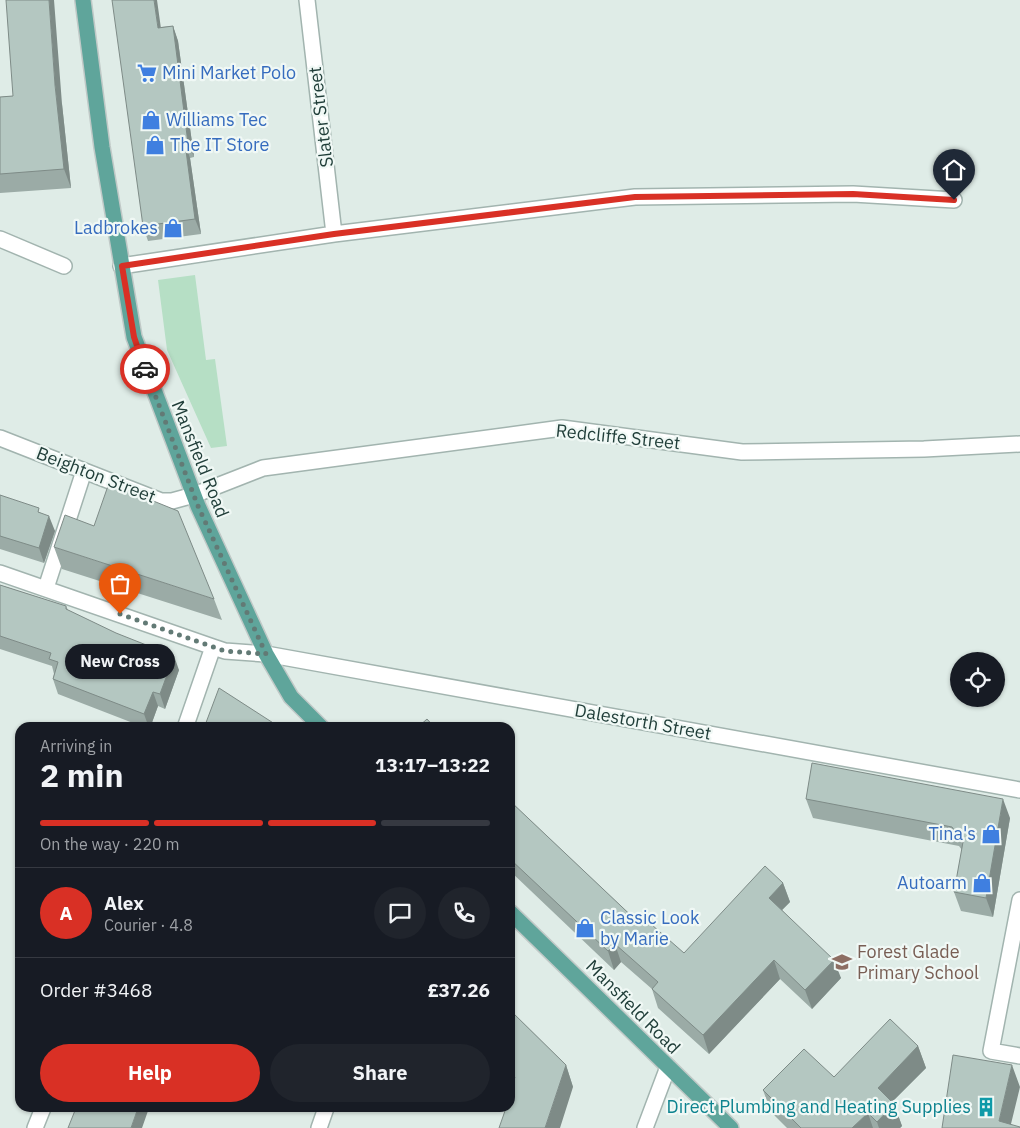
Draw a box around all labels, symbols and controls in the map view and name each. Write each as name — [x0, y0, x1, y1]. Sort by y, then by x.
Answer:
place label: Mini Market Polo — [162, 61, 296, 84]
supermarket icon: Mini Market Polo — [136, 62, 158, 84]
street label: Slater Street — [303, 65, 338, 169]
place label: Williams Tec — [166, 108, 267, 131]
shop icon: Williams Tec — [140, 109, 162, 131]
place label: The IT Store — [170, 133, 270, 156]
shop icon: The IT Store — [144, 134, 166, 156]
pin — [933, 149, 975, 200]
icon: home — [940, 156, 968, 184]
place label: Ladbrokes — [74, 216, 158, 239]
shop icon: Ladbrokes — [162, 217, 184, 239]
courier — [120, 344, 170, 394]
icon: car — [131, 355, 159, 383]
street label: Mansfield Road — [167, 397, 234, 521]
street label: Redcliffe Street — [555, 419, 681, 454]
street label: Beighton Street — [33, 441, 159, 508]
pin — [99, 563, 141, 614]
icon: bag — [106, 570, 134, 598]
callout: New Cross — [65, 644, 175, 679]
text: New Cross — [80, 651, 160, 671]
map controls — [950, 652, 1005, 707]
button: locate — [950, 652, 1005, 707]
street label: Dalestorth Street — [573, 698, 713, 745]
text: Arriving in — [40, 736, 112, 756]
text: 13:17–13:22 — [375, 753, 490, 777]
text: 2 min — [40, 754, 124, 796]
place label: Tina's — [929, 822, 976, 845]
shop icon: Tina's — [980, 823, 1002, 845]
text: On the way · 220 m — [40, 834, 179, 854]
place label: Autoarm — [897, 871, 967, 894]
shop icon: Autoarm — [971, 872, 993, 894]
button: chat — [374, 887, 426, 939]
button: phone — [438, 887, 490, 939]
text: Alex — [104, 891, 144, 915]
text: A — [59, 901, 73, 925]
place label: Classic Look by Marie — [600, 906, 700, 950]
text: Courier · 4.8 — [104, 915, 193, 935]
shop icon: Classic Look by Marie — [574, 917, 596, 939]
place label: Forest Glade Primary School — [857, 940, 979, 984]
school or university icon: Forest Glade Primary School — [831, 951, 853, 973]
street label: Mansfield Road — [581, 955, 685, 1059]
text: Order #3468 — [40, 978, 152, 1002]
text: £37.26 — [427, 978, 490, 1002]
button: Help — [40, 1044, 260, 1102]
button: Share — [270, 1044, 490, 1102]
place label: Direct Plumbing and Heating Supplies — [667, 1095, 971, 1118]
building icon: Direct Plumbing and Heating Supplies — [975, 1096, 997, 1118]

